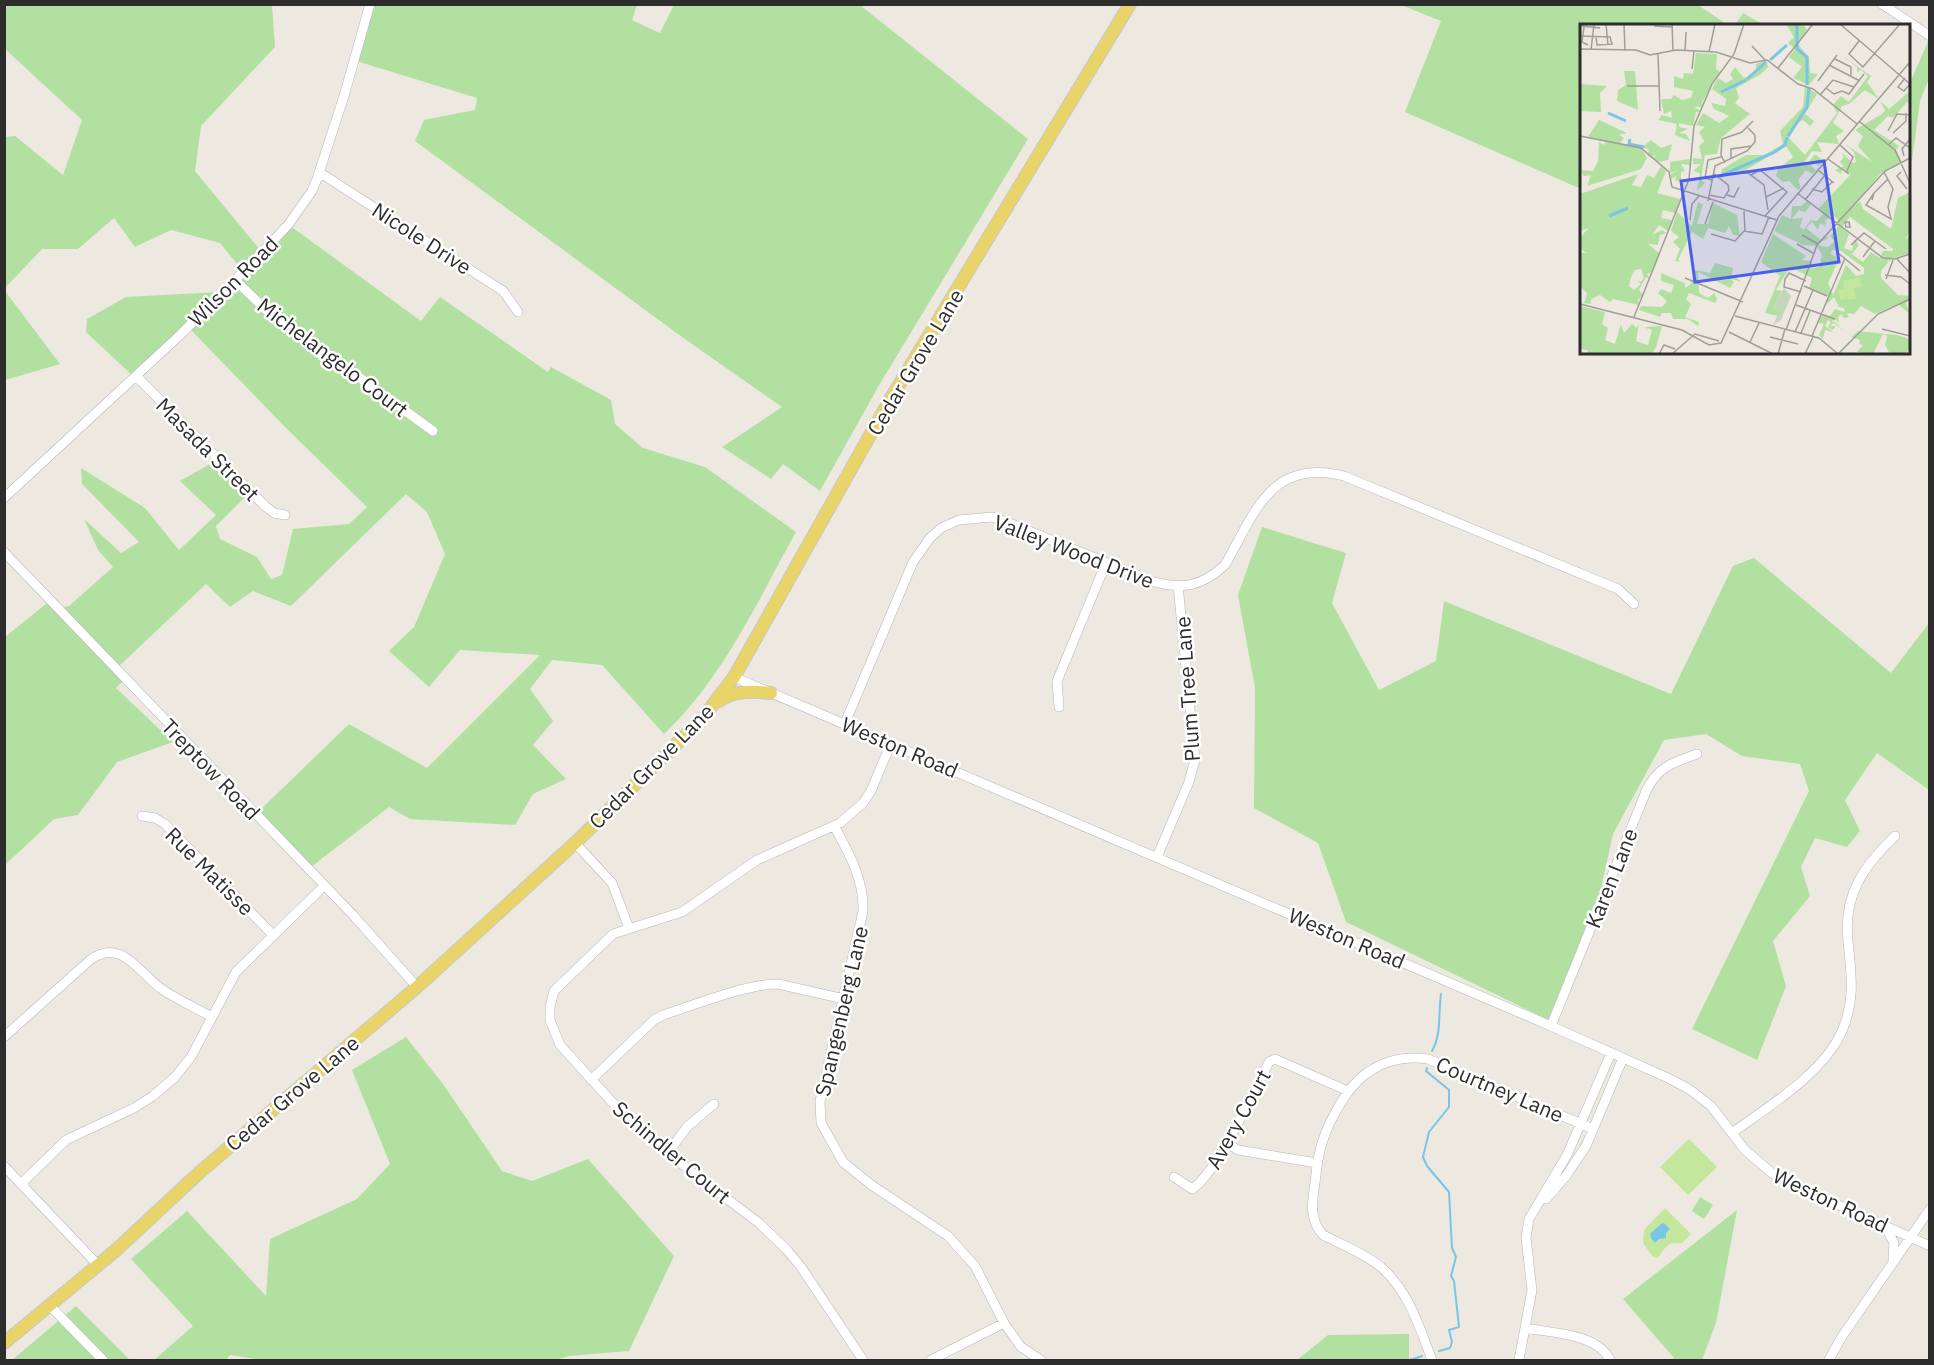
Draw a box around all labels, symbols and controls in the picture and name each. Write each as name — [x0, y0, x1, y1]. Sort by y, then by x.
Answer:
inset map — [1580, 24, 1910, 354]
street label: Nicole Drive — [367, 195, 477, 281]
street label: Wilson Road — [182, 230, 284, 332]
street label: Cedar Grove Lane — [860, 284, 970, 440]
street label: Michelangelo Court — [252, 291, 414, 423]
street label: Masada Street — [150, 391, 266, 507]
street label: Valley Wood Drive — [990, 508, 1158, 594]
street label: Plum Tree Lane — [1168, 615, 1206, 763]
street label: Cedar Grove Lane — [582, 697, 720, 835]
street label: Weston Road — [837, 710, 963, 784]
street label: Treptow Road — [156, 712, 266, 826]
street label: Rue Matisse — [160, 821, 260, 921]
street label: Karen Lane — [1578, 824, 1644, 932]
street label: Weston Road — [1284, 901, 1410, 975]
street label: Spangenberg Lane — [808, 923, 874, 1099]
street label: Cedar Grove Lane — [219, 1029, 365, 1157]
street label: Courtney Lane — [1432, 1050, 1568, 1128]
street label: Avery Court — [1199, 1064, 1277, 1174]
street label: Schindler Court — [607, 1094, 737, 1210]
street label: Weston Road — [1769, 1161, 1893, 1239]

